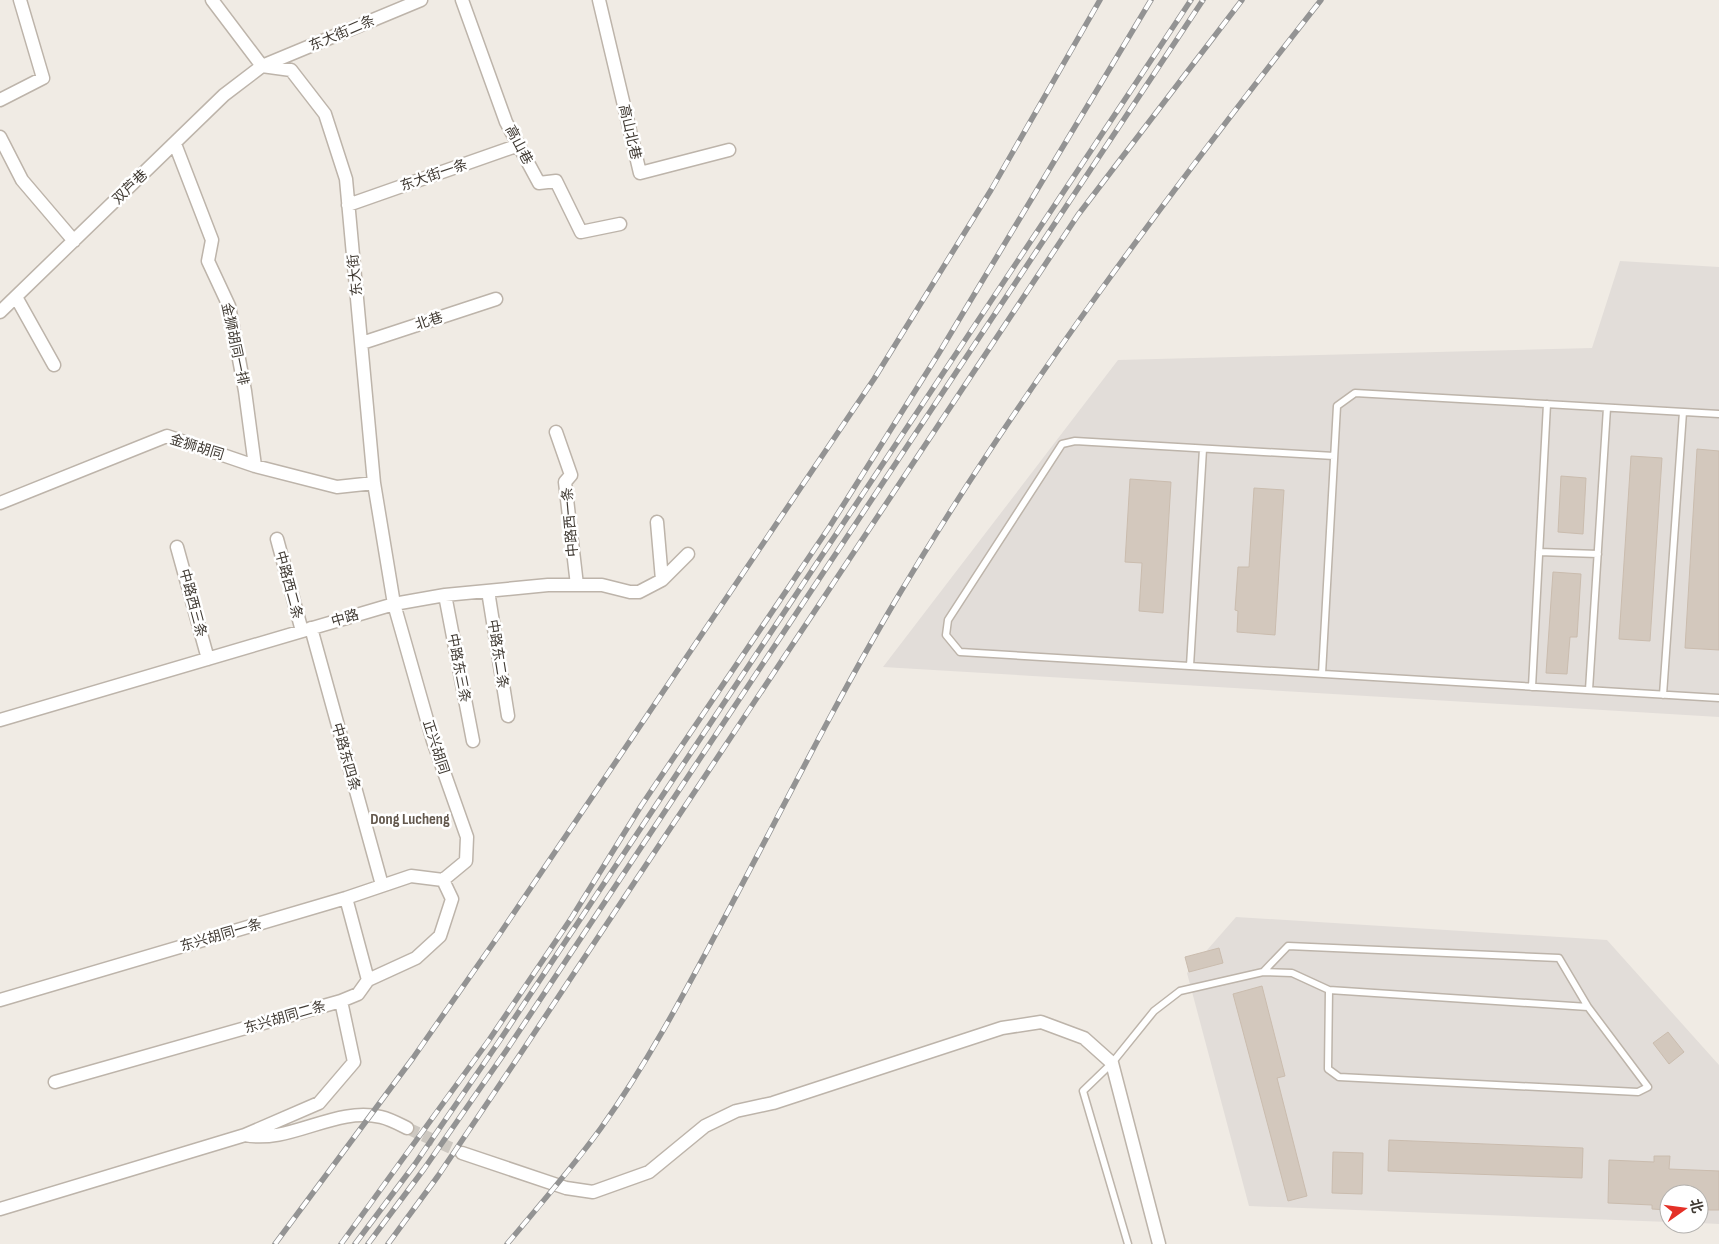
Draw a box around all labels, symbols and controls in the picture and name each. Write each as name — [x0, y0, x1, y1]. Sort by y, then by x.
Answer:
street label: 东大街二条 — [306, 12, 378, 54]
street label: 高山北巷 — [615, 103, 645, 161]
street label: 高山巷 — [502, 122, 536, 168]
street label: 东大街一条 — [398, 156, 470, 194]
street label: 双芦巷 — [109, 166, 151, 208]
street label: 东大街 — [344, 253, 366, 297]
street label: 金狮胡同一排 — [218, 301, 252, 387]
street label: 北巷 — [413, 309, 445, 333]
street label: 金狮胡同 — [168, 431, 226, 463]
street label: 中路西一条 — [558, 486, 582, 558]
street label: 中路西二条 — [272, 549, 306, 621]
street label: 中路西三条 — [176, 567, 210, 639]
street label: 中路 — [329, 606, 361, 630]
street label: 中路东二条 — [484, 618, 512, 690]
street label: 中路东三条 — [444, 632, 474, 704]
street label: 正兴胡同 — [419, 718, 453, 776]
street label: 中路东四条 — [328, 721, 364, 793]
district label: Dong Lucheng — [370, 810, 450, 829]
street label: 东兴胡同一条 — [178, 915, 264, 955]
street label: 东兴胡同二条 — [242, 997, 328, 1037]
north arrow — [1659, 1184, 1709, 1234]
text: 北 — [1686, 1197, 1706, 1215]

